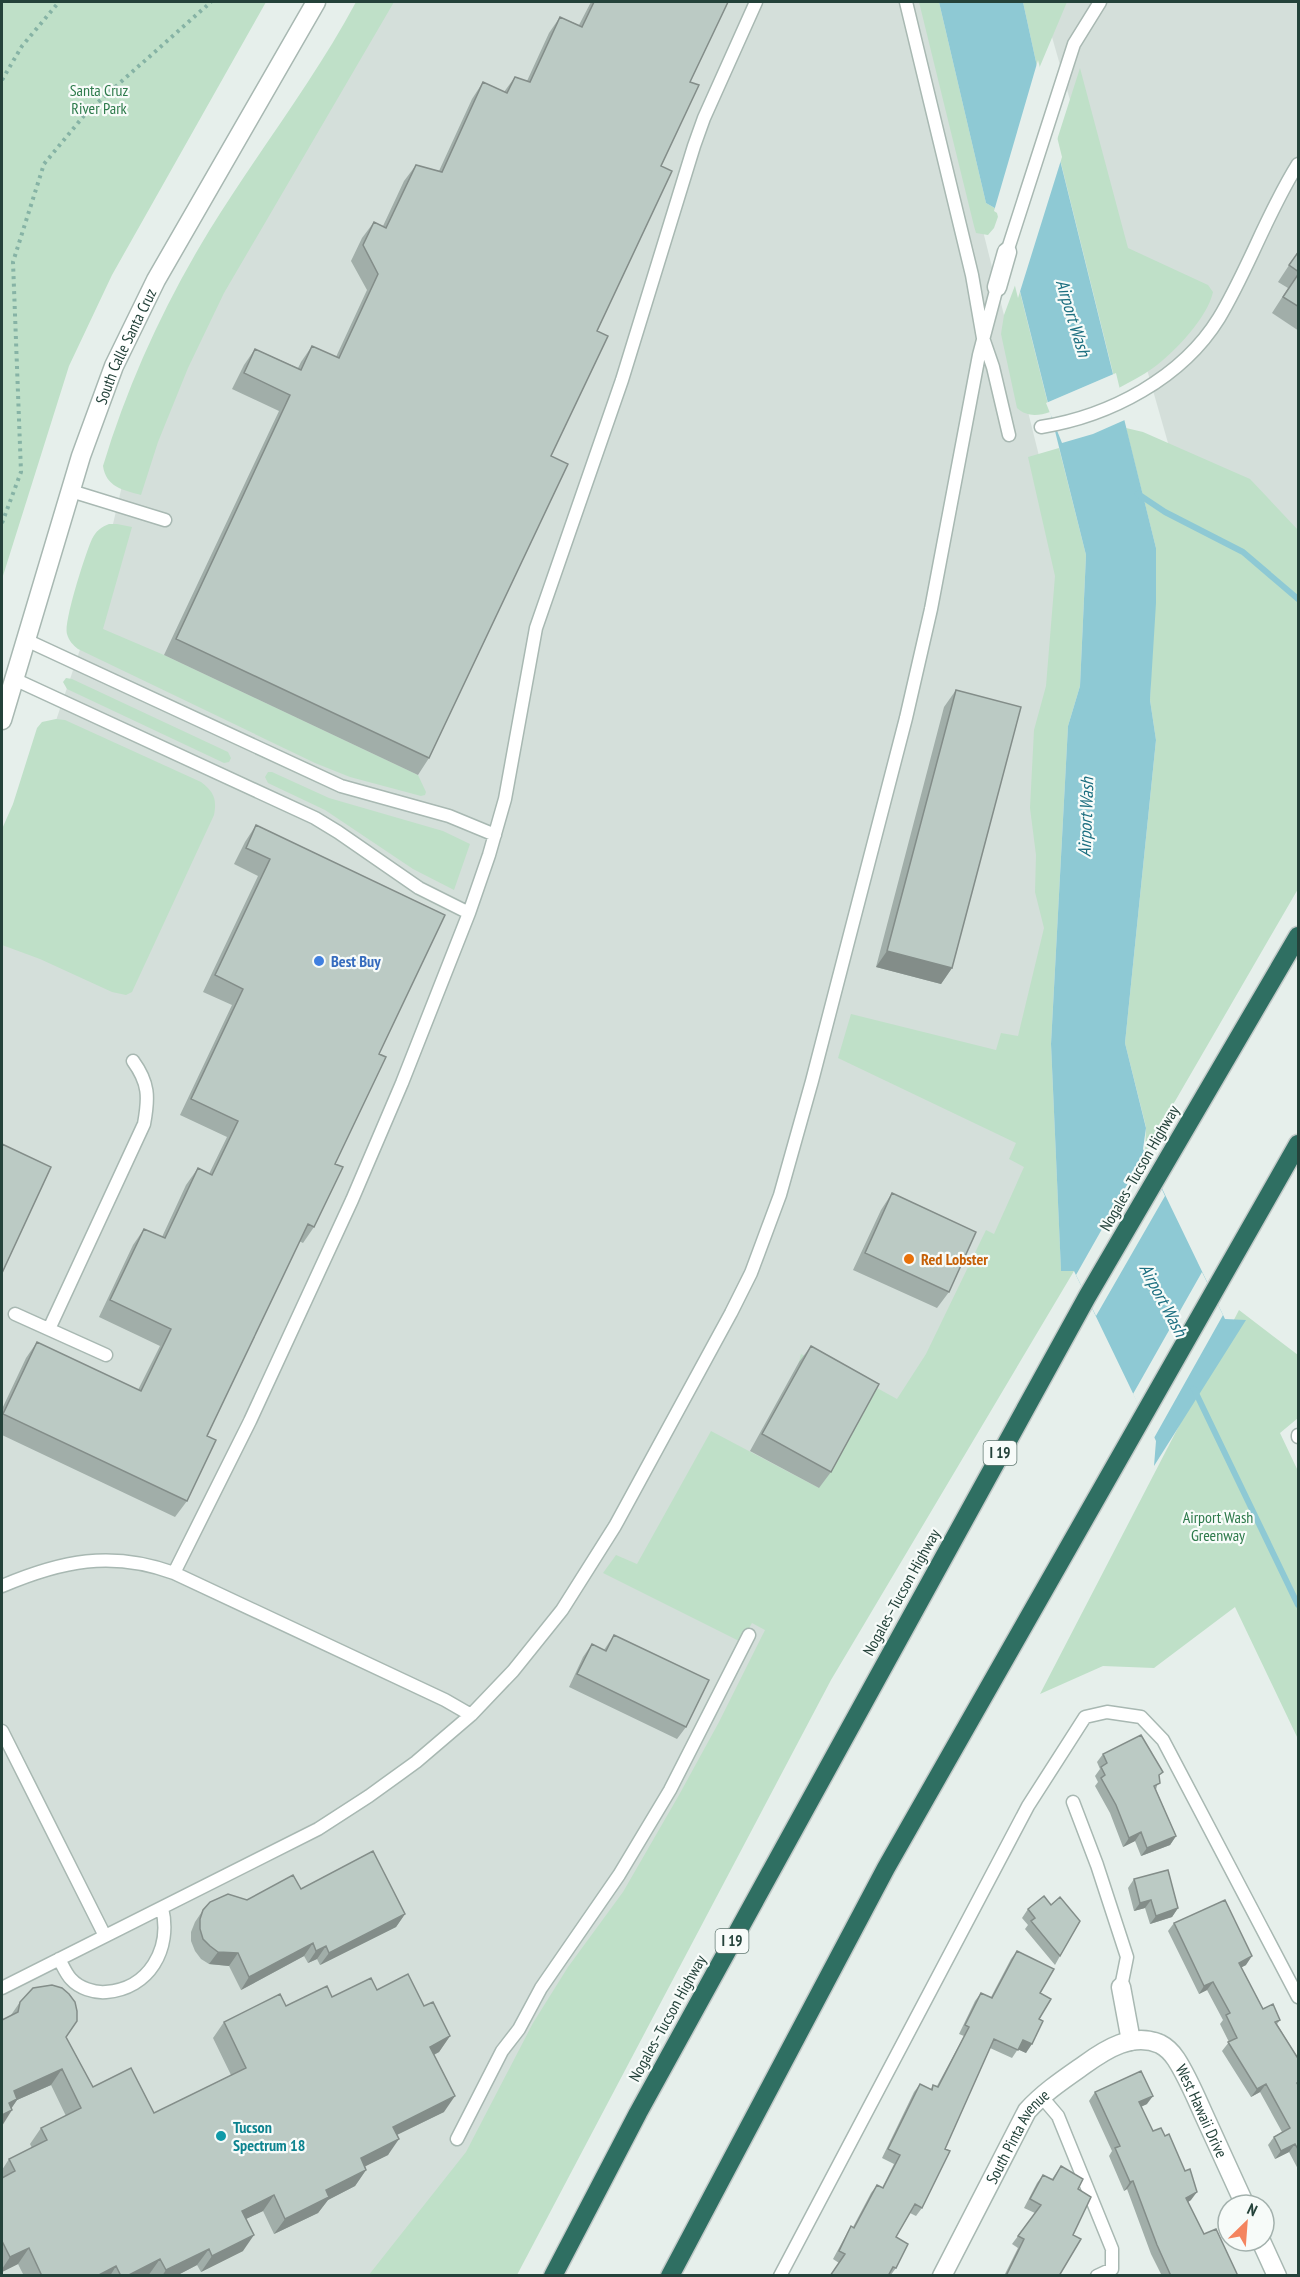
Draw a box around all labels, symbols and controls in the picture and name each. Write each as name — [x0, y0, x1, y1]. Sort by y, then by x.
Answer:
park label: Santa Cruz River Park — [70, 80, 129, 118]
water label: Airport Wash — [1051, 276, 1096, 360]
street label: South Calle Santa Cruz — [91, 285, 161, 407]
water label: Airport Wash — [1073, 776, 1098, 857]
place label: Best Buy — [331, 951, 381, 971]
marker: Best Buy — [312, 954, 326, 968]
street label: Nogales–Tucson Highway — [1095, 1102, 1183, 1234]
place label: Red Lobster — [921, 1249, 988, 1269]
marker: Red Lobster — [902, 1252, 916, 1266]
water label: Airport Wash — [1135, 1259, 1193, 1341]
road number: I 19 — [984, 1441, 1016, 1465]
park label: Airport Wash Greenway — [1183, 1507, 1253, 1545]
street label: Nogales–Tucson Highway — [858, 1525, 944, 1659]
road number: I 19 — [716, 1929, 748, 1953]
street label: Nogales–Tucson Highway — [624, 1951, 710, 2085]
street label: West Hawaii Drive — [1171, 2061, 1232, 2161]
street label: South Pinta Avenue — [981, 2085, 1053, 2187]
place label: Tucson Spectrum 18 — [233, 2117, 305, 2155]
marker: Tucson Spectrum 18 — [214, 2129, 228, 2143]
north arrow — [1216, 2193, 1276, 2253]
text: N — [1244, 2199, 1260, 2220]

